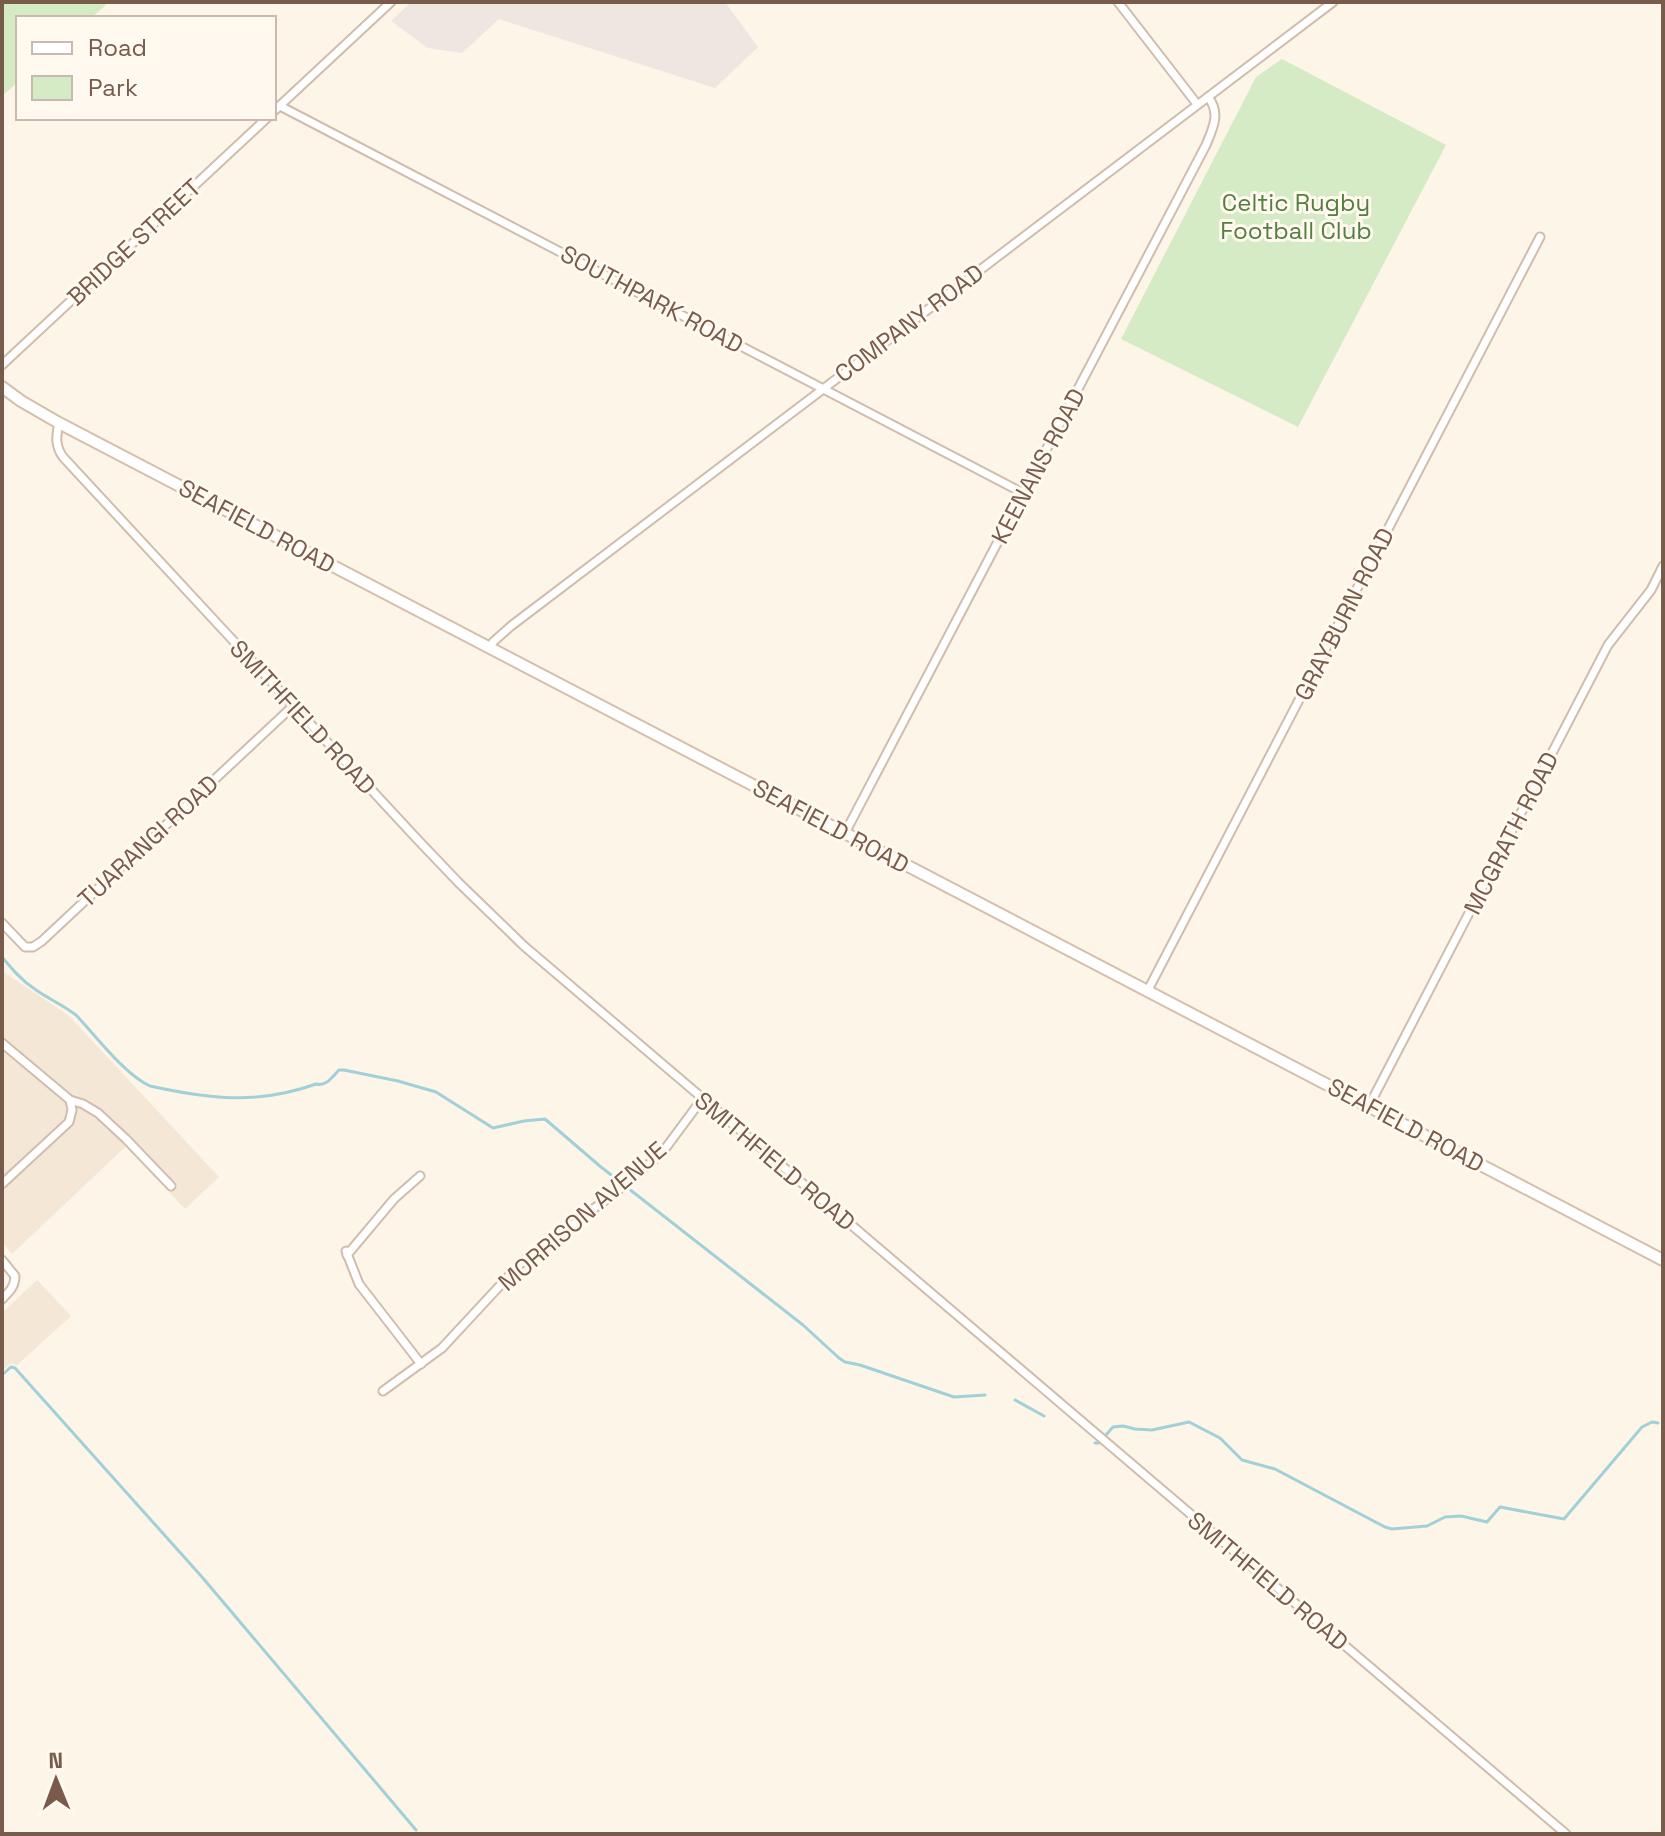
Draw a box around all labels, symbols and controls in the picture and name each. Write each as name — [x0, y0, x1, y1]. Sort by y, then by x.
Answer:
legend — [16, 16, 276, 120]
text: Road — [88, 32, 147, 63]
text: Park — [88, 72, 138, 103]
street label: BRIDGE STREET — [60, 172, 208, 312]
park label: Celtic Rugby Football Club — [1220, 187, 1372, 246]
street label: SOUTHPARK ROAD — [555, 238, 749, 360]
street label: COMPANY ROAD — [828, 257, 990, 389]
street label: KEENANS ROAD — [984, 383, 1092, 549]
street label: SEAFIELD ROAD — [173, 472, 341, 580]
street label: GRAYBURN ROAD — [1287, 522, 1401, 706]
street label: SMITHFIELD ROAD — [223, 633, 383, 801]
street label: MCGRATH ROAD — [1457, 746, 1565, 920]
street label: TUARANGI ROAD — [71, 768, 225, 914]
street label: SEAFIELD ROAD — [747, 772, 915, 880]
street label: SEAFIELD ROAD — [1322, 1071, 1490, 1179]
street label: SMITHFIELD ROAD — [688, 1085, 862, 1237]
street label: MORRISON AVENUE — [491, 1134, 673, 1298]
street label: SMITHFIELD ROAD — [1181, 1505, 1355, 1657]
north arrow — [16, 1740, 96, 1820]
text: N — [48, 1746, 63, 1774]

